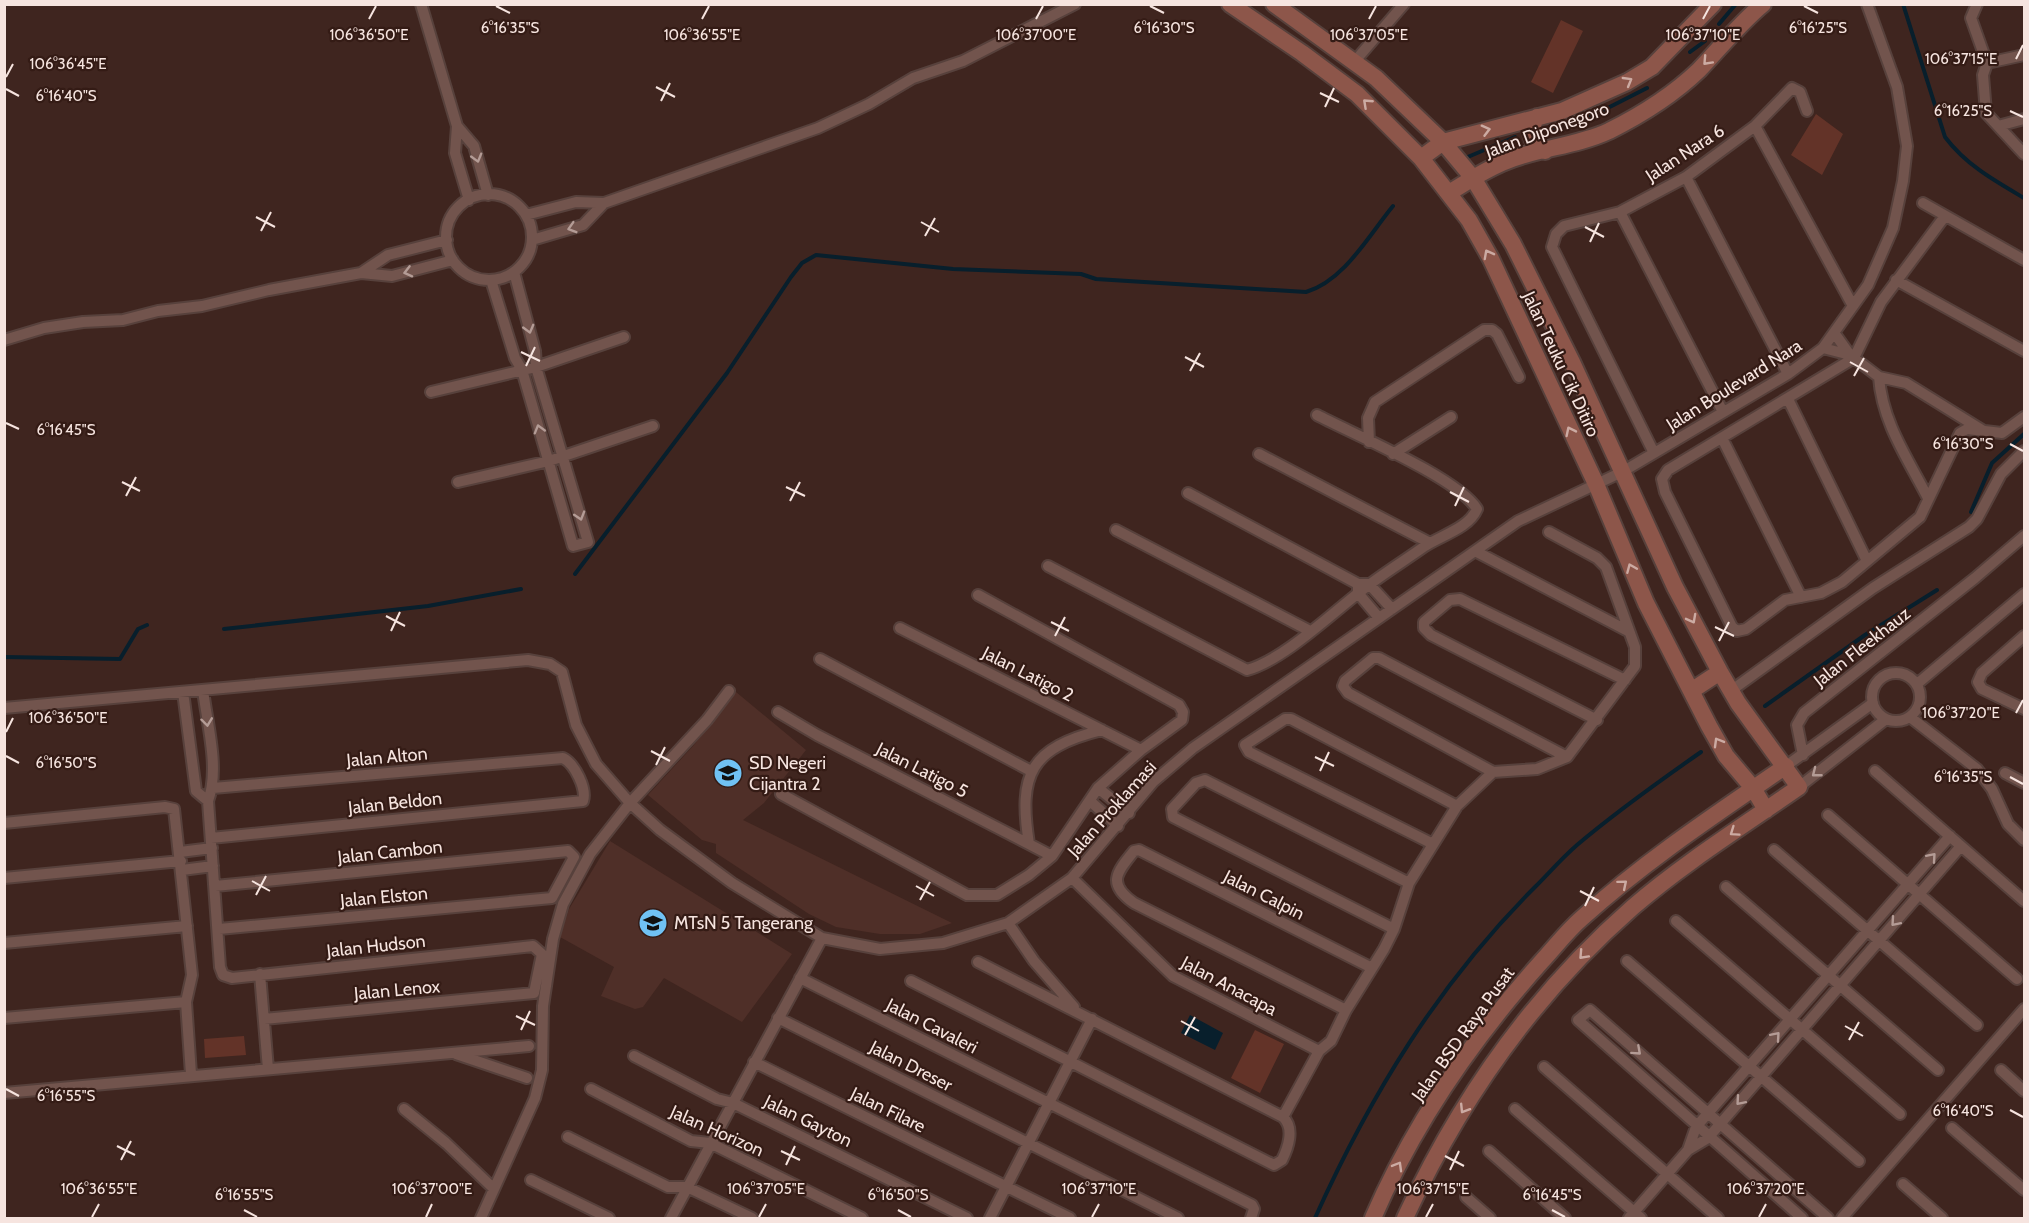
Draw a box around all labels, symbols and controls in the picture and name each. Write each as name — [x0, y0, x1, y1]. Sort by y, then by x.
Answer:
text: 6°16'35"S — [481, 19, 540, 37]
text: 6°16'30"S — [1134, 19, 1195, 37]
text: 6°16'25"S — [1789, 19, 1847, 37]
text: 106°36'50"E — [329, 26, 409, 44]
text: 106°36'55"E — [664, 26, 740, 44]
text: 106°37'00"E — [996, 26, 1076, 44]
text: 106°37'05"E — [1330, 26, 1408, 44]
text: 106°37'10"E — [1666, 26, 1740, 44]
text: 106°37'15"E — [1925, 50, 1997, 68]
one-way arrow — [1703, 54, 1714, 65]
text: 106°36'45"E — [30, 55, 106, 73]
one-way arrow — [1622, 77, 1632, 88]
text: 6°16'40"S — [35, 87, 97, 105]
street label: Jalan Diponegoro — [1481, 97, 1612, 163]
one-way arrow — [1363, 100, 1374, 111]
text: 6°16'25"S — [1934, 102, 1992, 120]
street label: Jalan Nara 6 — [1641, 119, 1729, 187]
one-way arrow — [1480, 125, 1491, 137]
one-way arrow — [470, 152, 482, 163]
one-way arrow — [567, 221, 578, 233]
one-way arrow — [1484, 250, 1495, 261]
one-way arrow — [403, 264, 413, 277]
street label: Jalan Teuku Cik Ditiro — [1517, 287, 1604, 440]
one-way arrow — [522, 324, 535, 334]
street label: Jalan Boulevard Nara — [1661, 334, 1806, 436]
text: 6°16'45"S — [37, 421, 96, 439]
one-way arrow — [534, 424, 547, 434]
one-way arrow — [1566, 427, 1578, 438]
text: 6°16'30"S — [1933, 435, 1994, 453]
one-way arrow — [573, 510, 585, 521]
one-way arrow — [1626, 563, 1638, 574]
street label: Jalan Fleekhauz — [1809, 602, 1915, 692]
one-way arrow — [1685, 613, 1696, 623]
street label: Jalan Latigo 2 — [978, 641, 1077, 706]
text: 106°37'20"E — [1922, 704, 2000, 722]
text: 106°36'50"E — [28, 709, 108, 727]
one-way arrow — [200, 718, 213, 727]
street label: Jalan Latigo 5 — [872, 737, 972, 803]
one-way arrow — [1714, 738, 1726, 748]
street label: Jalan Alton — [345, 743, 428, 772]
place label: SD Negeri Cijantra 2 — [749, 752, 826, 795]
text: 6°16'50"S — [36, 754, 97, 772]
street label: Jalan Proklamasi — [1062, 756, 1161, 863]
school or university icon: SD Negeri Cijantra 2 — [712, 757, 744, 789]
one-way arrow — [1812, 766, 1823, 777]
text: 6°16'35"S — [1934, 768, 1993, 786]
street label: Jalan Beldon — [346, 787, 443, 819]
one-way arrow — [1730, 825, 1741, 836]
street label: Jalan Cambon — [335, 836, 444, 869]
one-way arrow — [1925, 853, 1936, 864]
street label: Jalan Calpin — [1219, 865, 1308, 925]
one-way arrow — [1616, 880, 1627, 891]
street label: Jalan Elston — [338, 882, 429, 912]
school or university icon: MTsN 5 Tangerang — [637, 907, 669, 939]
place label: MTsN 5 Tangerang — [674, 912, 814, 934]
one-way arrow — [1891, 915, 1902, 926]
street label: Jalan Hudson — [324, 930, 427, 962]
one-way arrow — [1579, 948, 1590, 959]
street label: Jalan Anacapa — [1176, 951, 1281, 1021]
street label: Jalan BSD Raya Pusat — [1406, 963, 1519, 1106]
street label: Jalan Lenox — [352, 975, 441, 1005]
street label: Jalan Cavaleri — [882, 993, 981, 1058]
one-way arrow — [1769, 1032, 1780, 1043]
street label: Jalan Dreser — [865, 1035, 956, 1096]
one-way arrow — [1630, 1044, 1641, 1055]
street label: Jalan Filare — [846, 1082, 929, 1138]
text: 6°16'55"S — [37, 1087, 96, 1105]
street label: Jalan Gayton — [759, 1090, 856, 1152]
one-way arrow — [1736, 1094, 1747, 1105]
street label: Jalan Horizon — [666, 1100, 767, 1161]
text: 6°16'40"S — [1932, 1102, 1994, 1120]
one-way arrow — [1459, 1103, 1471, 1113]
one-way arrow — [1391, 1162, 1403, 1172]
text: 106°36'55"E — [61, 1180, 137, 1198]
text: 106°37'00"E — [392, 1180, 472, 1198]
text: 106°37'05"E — [727, 1180, 805, 1198]
text: 106°37'10"E — [1062, 1180, 1136, 1198]
text: 106°37'15"E — [1397, 1180, 1469, 1198]
text: 106°37'20"E — [1727, 1180, 1805, 1198]
text: 6°16'55"S — [215, 1186, 274, 1204]
text: 6°16'50"S — [868, 1186, 929, 1204]
text: 6°16'45"S — [1523, 1186, 1582, 1204]

